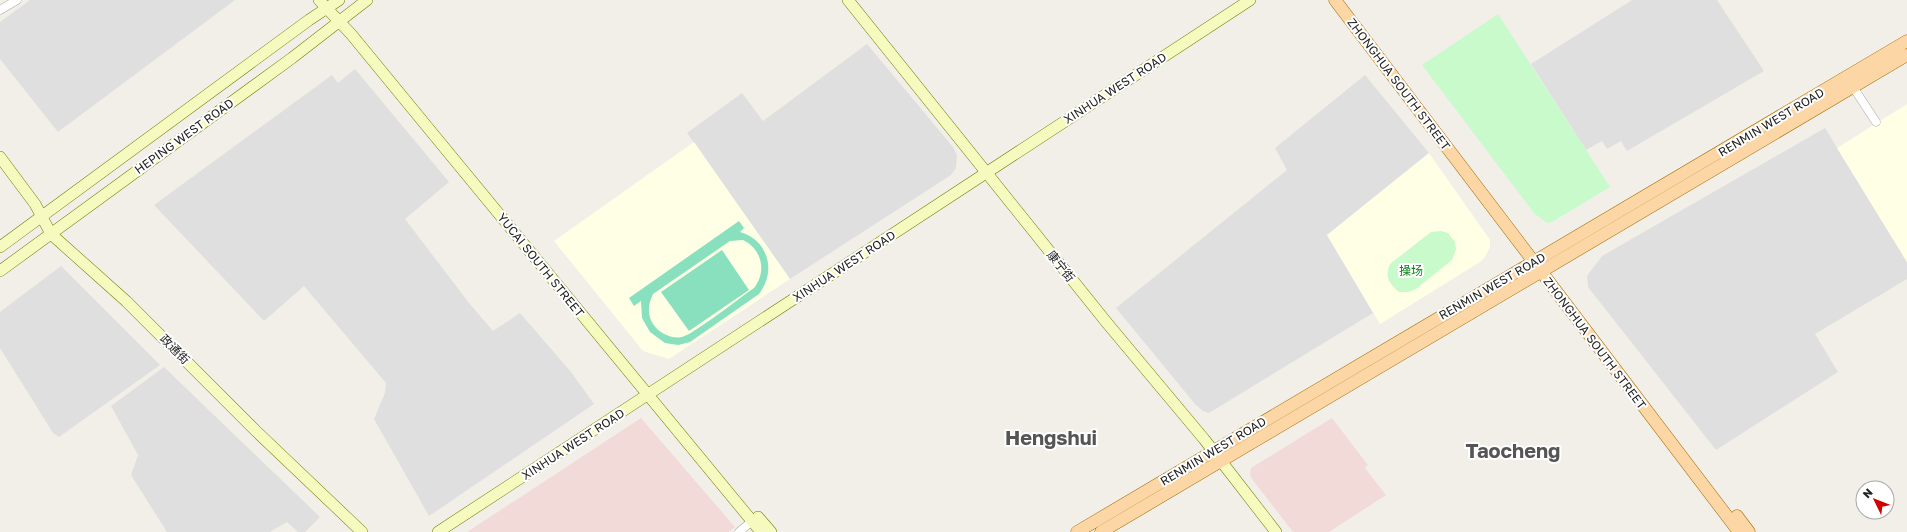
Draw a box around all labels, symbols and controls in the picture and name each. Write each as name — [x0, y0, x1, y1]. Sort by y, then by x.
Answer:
street label: ZHONGHUA SOUTH STREET — [1344, 15, 1454, 153]
street label: XINHUA WEST ROAD — [1061, 49, 1169, 127]
street label: RENMIN WEST ROAD — [1715, 84, 1827, 160]
street label: HEPING WEST ROAD — [132, 95, 236, 177]
street label: YUCAI SOUTH STREET — [494, 210, 588, 320]
street label: XINHUA WEST ROAD — [790, 227, 898, 305]
street label: 康宁街 — [1044, 247, 1078, 285]
street label: RENMIN WEST ROAD — [1436, 249, 1548, 323]
park label: 操场 — [1399, 263, 1423, 278]
street label: ZHONGHUA SOUTH STREET — [1540, 274, 1650, 412]
street label: 政通街 — [157, 331, 193, 367]
street label: XINHUA WEST ROAD — [519, 405, 627, 483]
street label: RENMIN WEST ROAD — [1157, 413, 1269, 489]
district label: Hengshui — [1005, 425, 1097, 449]
district label: Taocheng — [1466, 438, 1560, 462]
north arrow — [1855, 480, 1895, 520]
text: N — [1860, 485, 1875, 500]

